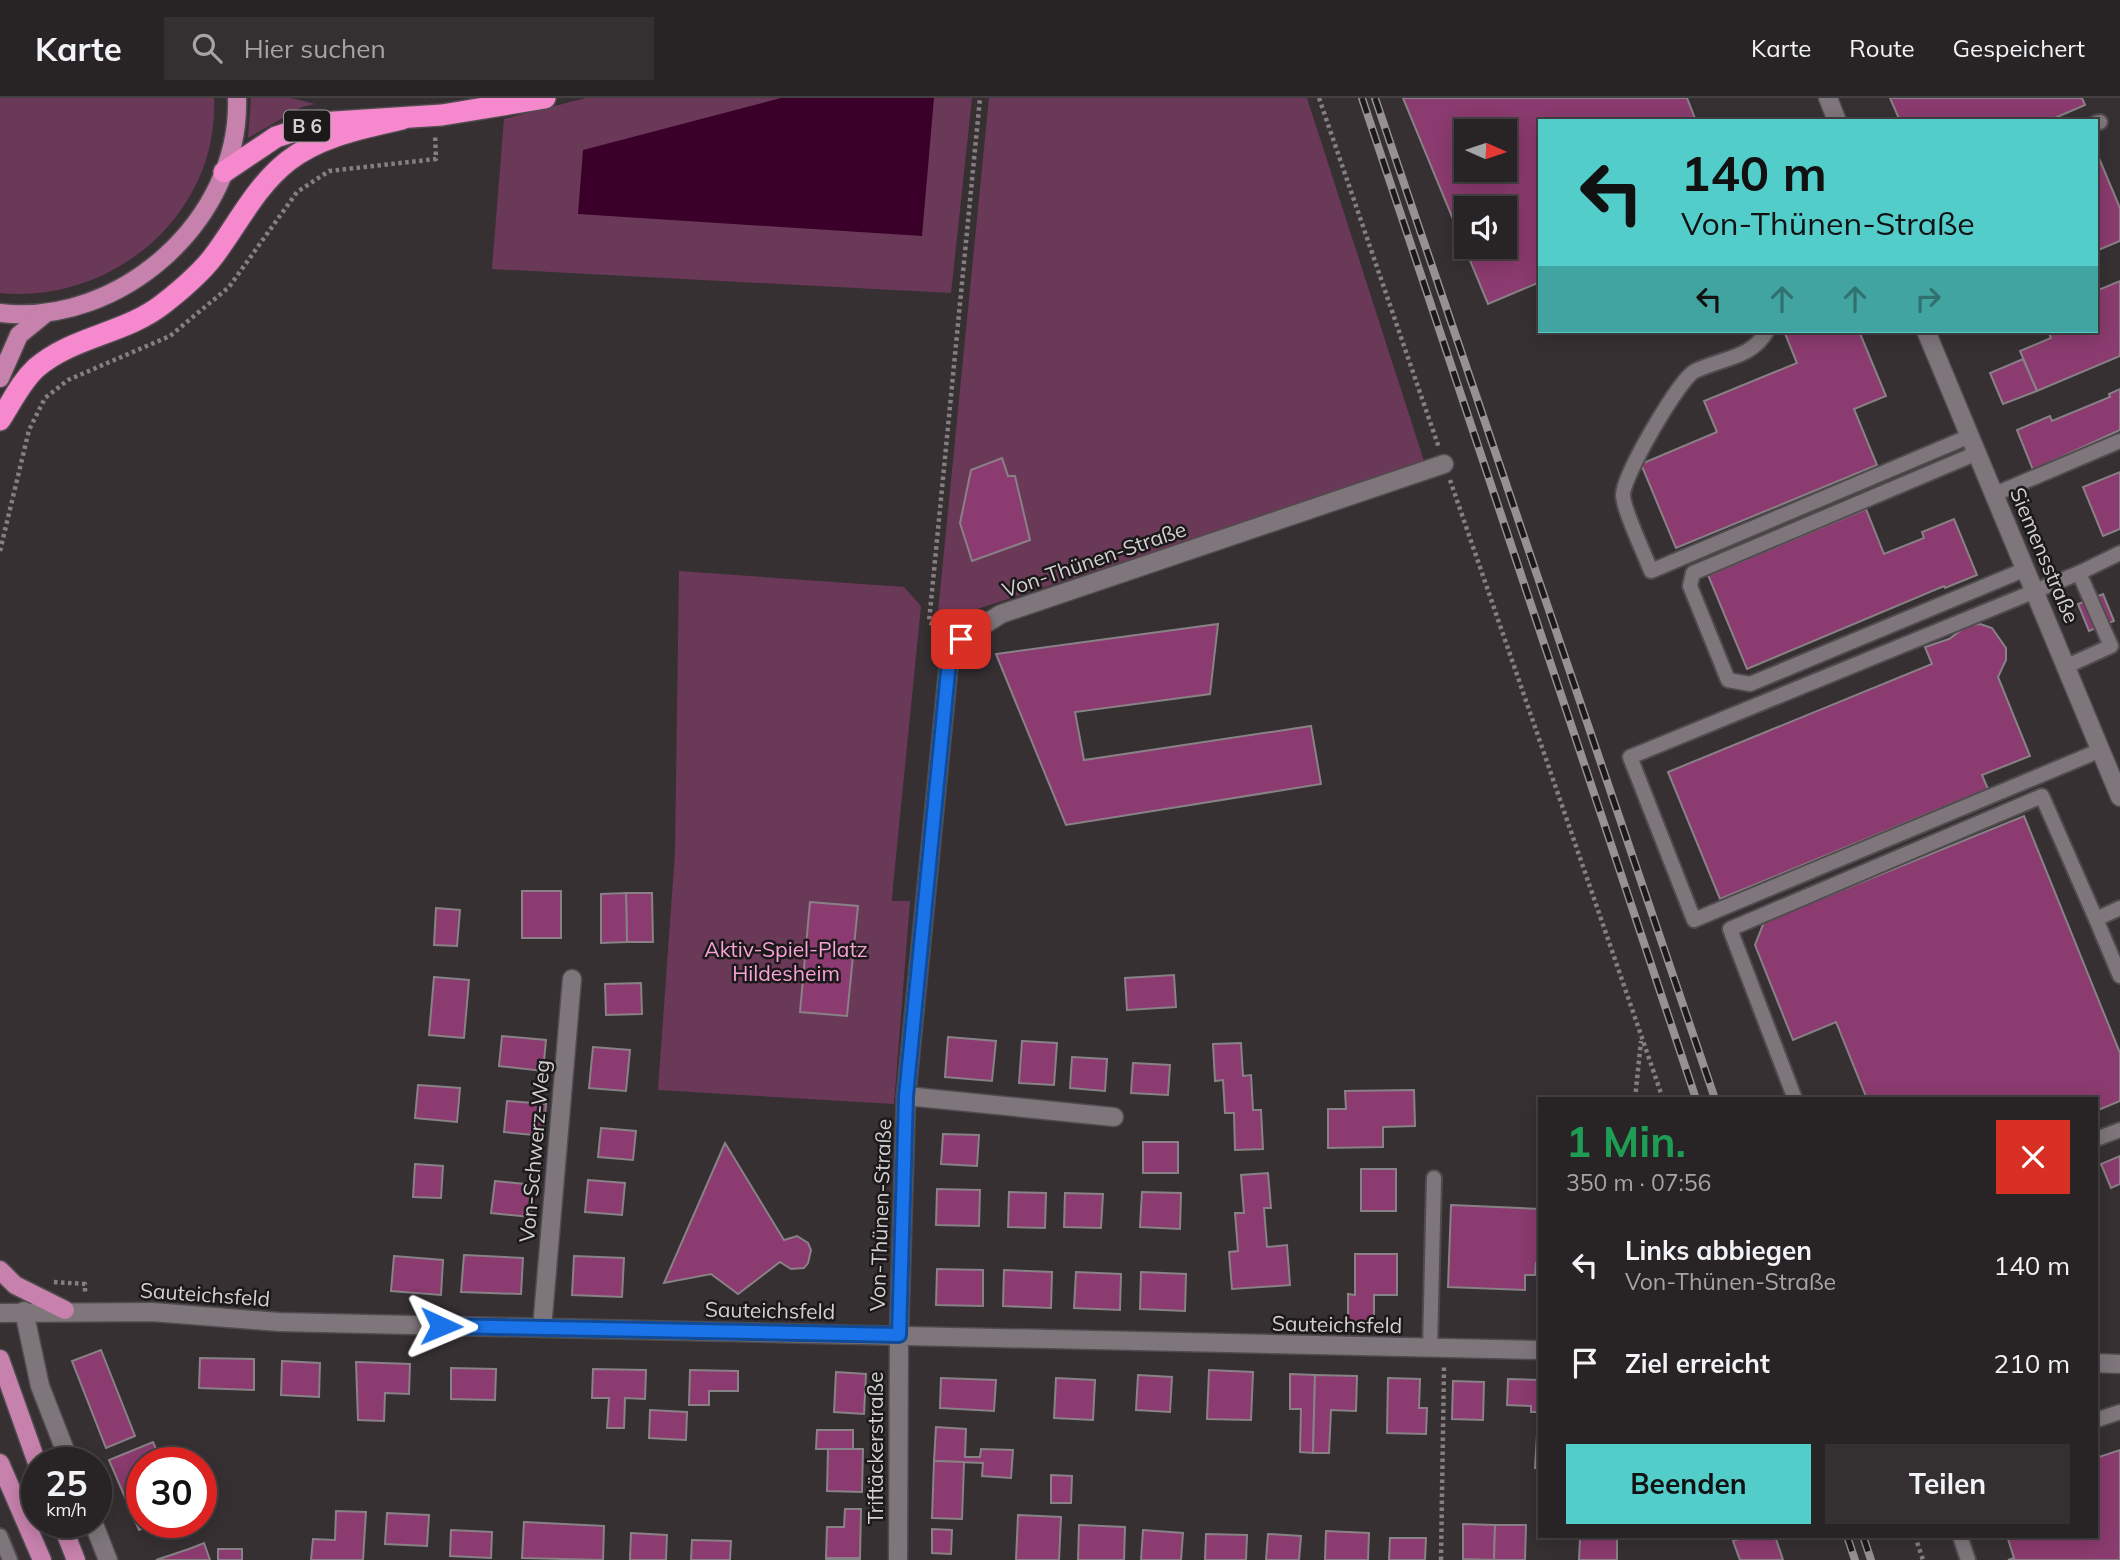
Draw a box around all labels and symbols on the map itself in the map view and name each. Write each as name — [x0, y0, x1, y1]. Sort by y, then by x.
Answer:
road number: B 6 — [284, 110, 330, 142]
north arrow — [1454, 119, 1517, 182]
street label: Siemensstraße — [2005, 483, 2085, 627]
street label: Von-Thünen-Straße — [999, 515, 1189, 603]
pin — [931, 609, 991, 669]
park label: Aktiv-Spiel-Platz Hildesheim — [704, 936, 868, 986]
street label: Von-Schwerz-Weg — [513, 1059, 555, 1243]
street label: Von-Thünen-Straße — [864, 1118, 896, 1312]
street label: Sauteichsfeld — [139, 1276, 271, 1312]
position arrow — [404, 1289, 478, 1363]
street label: Sauteichsfeld — [705, 1296, 835, 1324]
street label: Sauteichsfeld — [1272, 1310, 1402, 1338]
street label: Triftäckerstraße — [862, 1372, 888, 1524]
speed limit sign: 30 — [126, 1447, 217, 1538]

